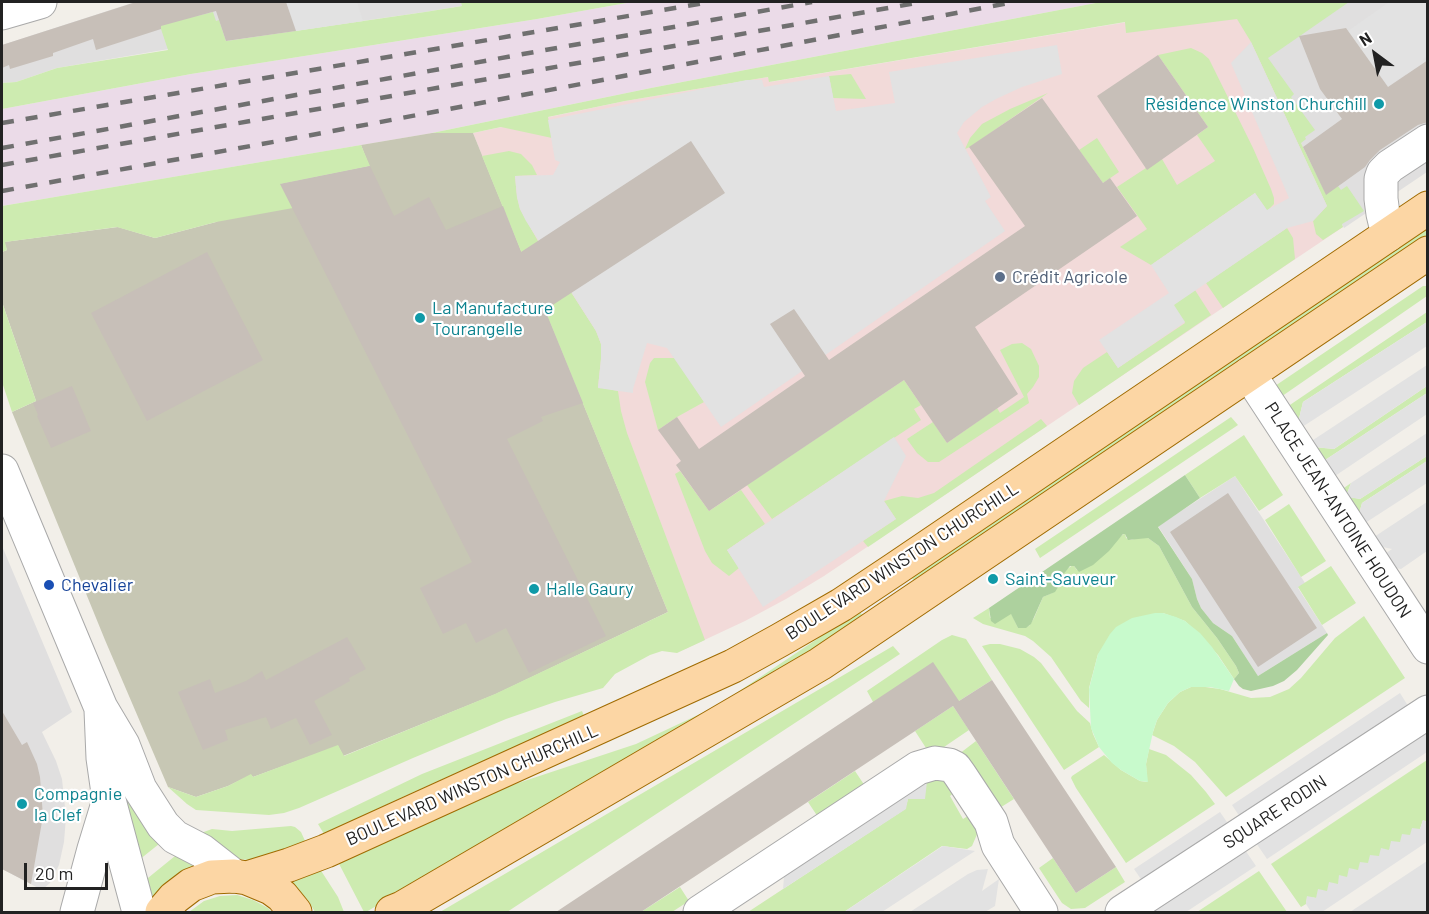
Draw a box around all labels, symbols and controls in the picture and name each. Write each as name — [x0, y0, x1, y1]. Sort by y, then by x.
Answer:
north arrow — [1345, 24, 1405, 84]
text: N — [1356, 27, 1375, 49]
place label: Résidence Winston Churchill — [1145, 93, 1367, 115]
marker: Résidence Winston Churchill — [1372, 97, 1386, 111]
place label: Crédit Agricole — [1012, 266, 1128, 288]
marker: Crédit Agricole — [993, 270, 1007, 284]
place label: La Manufacture Tourangelle — [432, 297, 553, 340]
marker: La Manufacture Tourangelle — [413, 311, 427, 325]
street label: PLACE JEAN-ANTOINE HOUDON — [1260, 398, 1416, 622]
street label: BOULEVARD WINSTON CHURCHILL — [781, 477, 1023, 645]
place label: Saint-Sauveur — [1005, 568, 1116, 590]
marker: Saint-Sauveur — [986, 572, 1000, 586]
place label: Chevalier — [61, 574, 133, 596]
marker: Chevalier — [42, 578, 56, 592]
place label: Halle Gaury — [546, 578, 634, 600]
marker: Halle Gaury — [527, 582, 541, 596]
street label: BOULEVARD WINSTON CHURCHILL — [343, 720, 601, 850]
street label: SQUARE RODIN — [1219, 771, 1331, 853]
place label: Compagnie la Clef — [34, 783, 122, 826]
marker: Compagnie la Clef — [15, 797, 29, 811]
scale bar — [27, 851, 111, 889]
text: 20 m — [35, 862, 73, 884]

